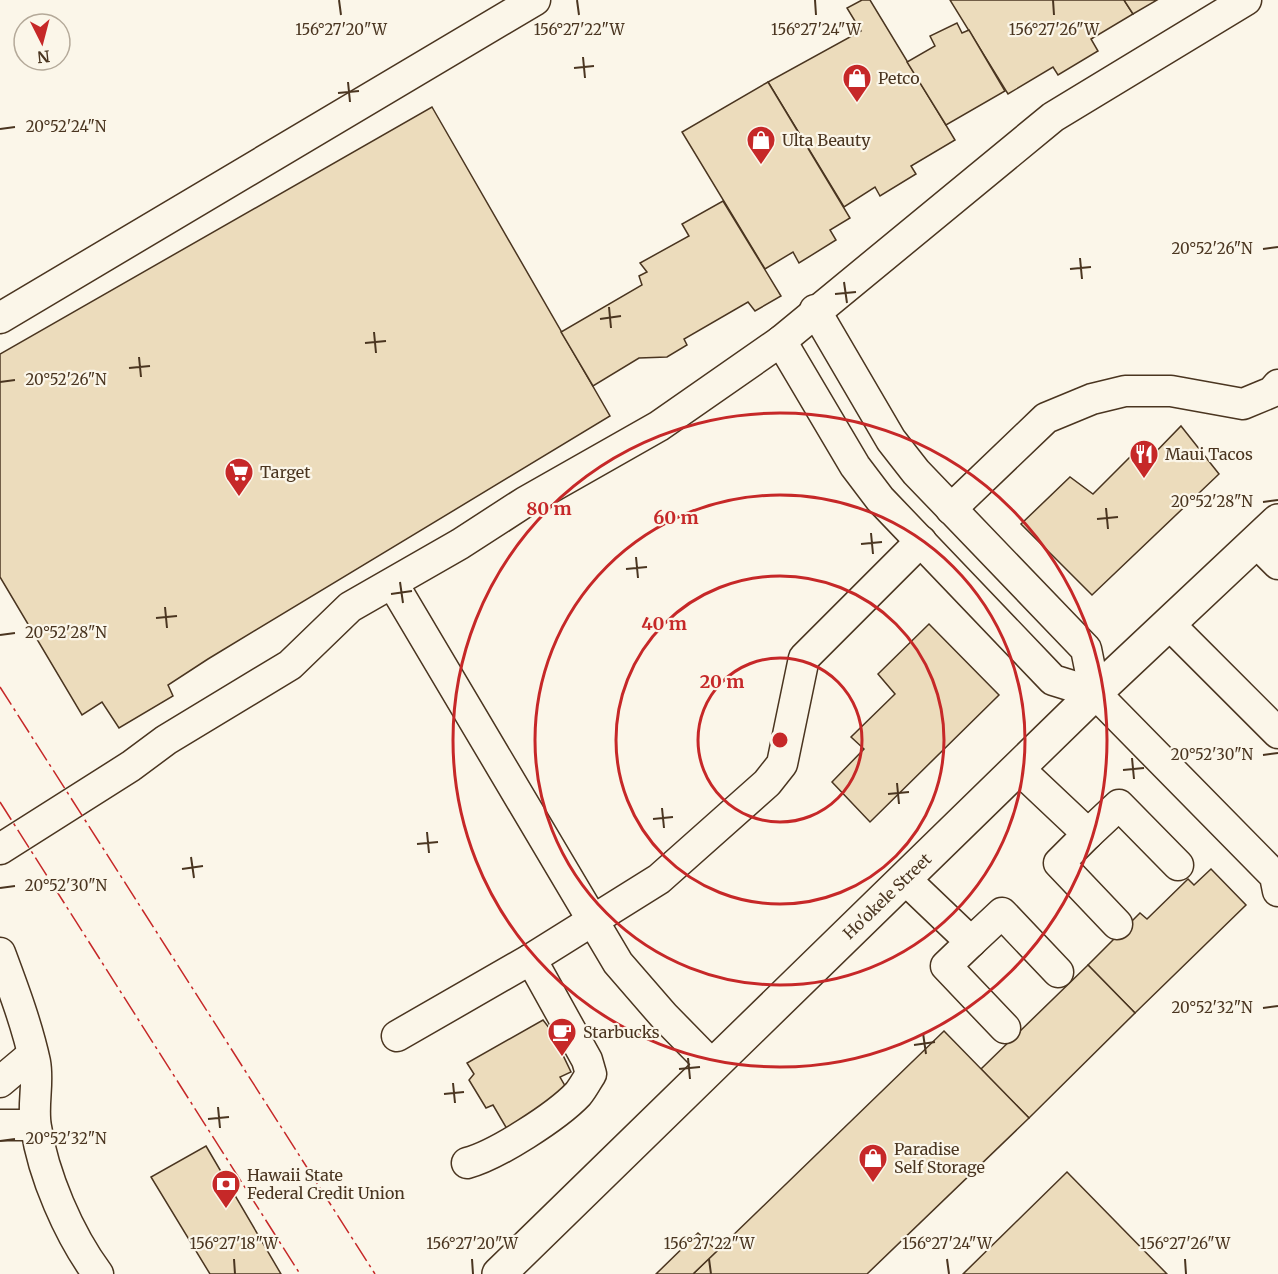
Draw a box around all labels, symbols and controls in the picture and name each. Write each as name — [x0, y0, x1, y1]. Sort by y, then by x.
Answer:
north arrow — [12, 12, 72, 72]
text: 156°27'20"W — [295, 20, 388, 39]
text: 156°27'22"W — [534, 20, 625, 39]
text: 156°27'24"W — [771, 20, 862, 39]
text: 156°27'26"W — [1009, 20, 1100, 39]
text: N — [36, 46, 51, 68]
shop icon: Petco — [841, 62, 873, 104]
place label: Petco — [878, 68, 920, 88]
text: 20°52'24"N — [26, 117, 107, 136]
shop icon: Ulta Beauty — [745, 124, 777, 166]
place label: Ulta Beauty — [782, 130, 871, 150]
text: 20°52'26"N — [1171, 239, 1253, 258]
text: 20°52'26"N — [25, 370, 107, 389]
restaurant icon: Maui Tacos — [1128, 438, 1160, 480]
place label: Maui Tacos — [1165, 444, 1253, 464]
supermarket icon: Target — [223, 456, 255, 498]
place label: Target — [260, 462, 311, 482]
text: 20°52'28"N — [1171, 492, 1253, 511]
text: 80 m — [526, 497, 572, 520]
text: 60 m — [653, 506, 699, 529]
text: 40 m — [641, 612, 687, 635]
text: 20°52'28"N — [25, 623, 107, 642]
text: 20 m — [700, 670, 744, 693]
centre of rings — [770, 730, 790, 750]
text: 20°52'30"N — [1171, 745, 1254, 764]
street label: Ho'okele Street — [839, 848, 936, 943]
text: 20°52'30"N — [25, 876, 108, 895]
text: 20°52'32"N — [1171, 998, 1253, 1017]
cafe icon: Starbucks — [546, 1016, 578, 1058]
place label: Starbucks — [583, 1022, 660, 1042]
text: 20°52'32"N — [25, 1129, 107, 1148]
place label: Paradise Self Storage — [894, 1139, 985, 1177]
shop icon: Paradise Self Storage — [857, 1142, 889, 1184]
place label: Hawaii State Federal Credit Union — [247, 1165, 405, 1203]
bank icon: Hawaii State Federal Credit Union — [210, 1168, 242, 1210]
text: 156°27'18"W — [190, 1234, 279, 1253]
text: 156°27'20"W — [426, 1234, 519, 1253]
text: 156°27'22"W — [664, 1234, 755, 1253]
text: 156°27'24"W — [902, 1234, 993, 1253]
text: 156°27'26"W — [1140, 1234, 1231, 1253]

